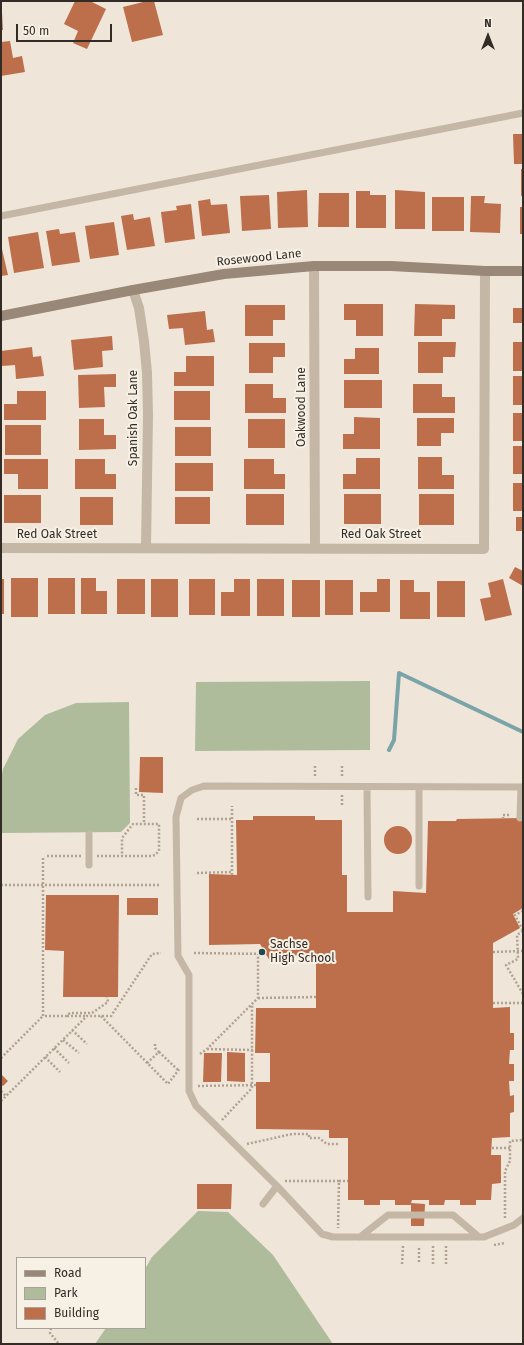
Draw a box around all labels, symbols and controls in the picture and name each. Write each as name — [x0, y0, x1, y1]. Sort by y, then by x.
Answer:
scale bar — [18, 16, 114, 42]
north arrow — [468, 16, 508, 56]
text: N — [484, 17, 492, 30]
text: 50 m — [23, 24, 49, 38]
street label: Rosewood Lane — [216, 246, 302, 270]
street label: Oakwood Lane — [295, 367, 309, 447]
street label: Spanish Oak Lane — [127, 370, 141, 466]
street label: Red Oak Street — [17, 528, 97, 542]
street label: Red Oak Street — [341, 528, 421, 542]
place label: Sachse High School — [270, 938, 335, 966]
marker: Sachse High School — [257, 947, 267, 957]
legend — [16, 1257, 146, 1329]
text: Road — [54, 1266, 82, 1280]
text: Park — [54, 1286, 78, 1300]
text: Building — [54, 1306, 99, 1320]

